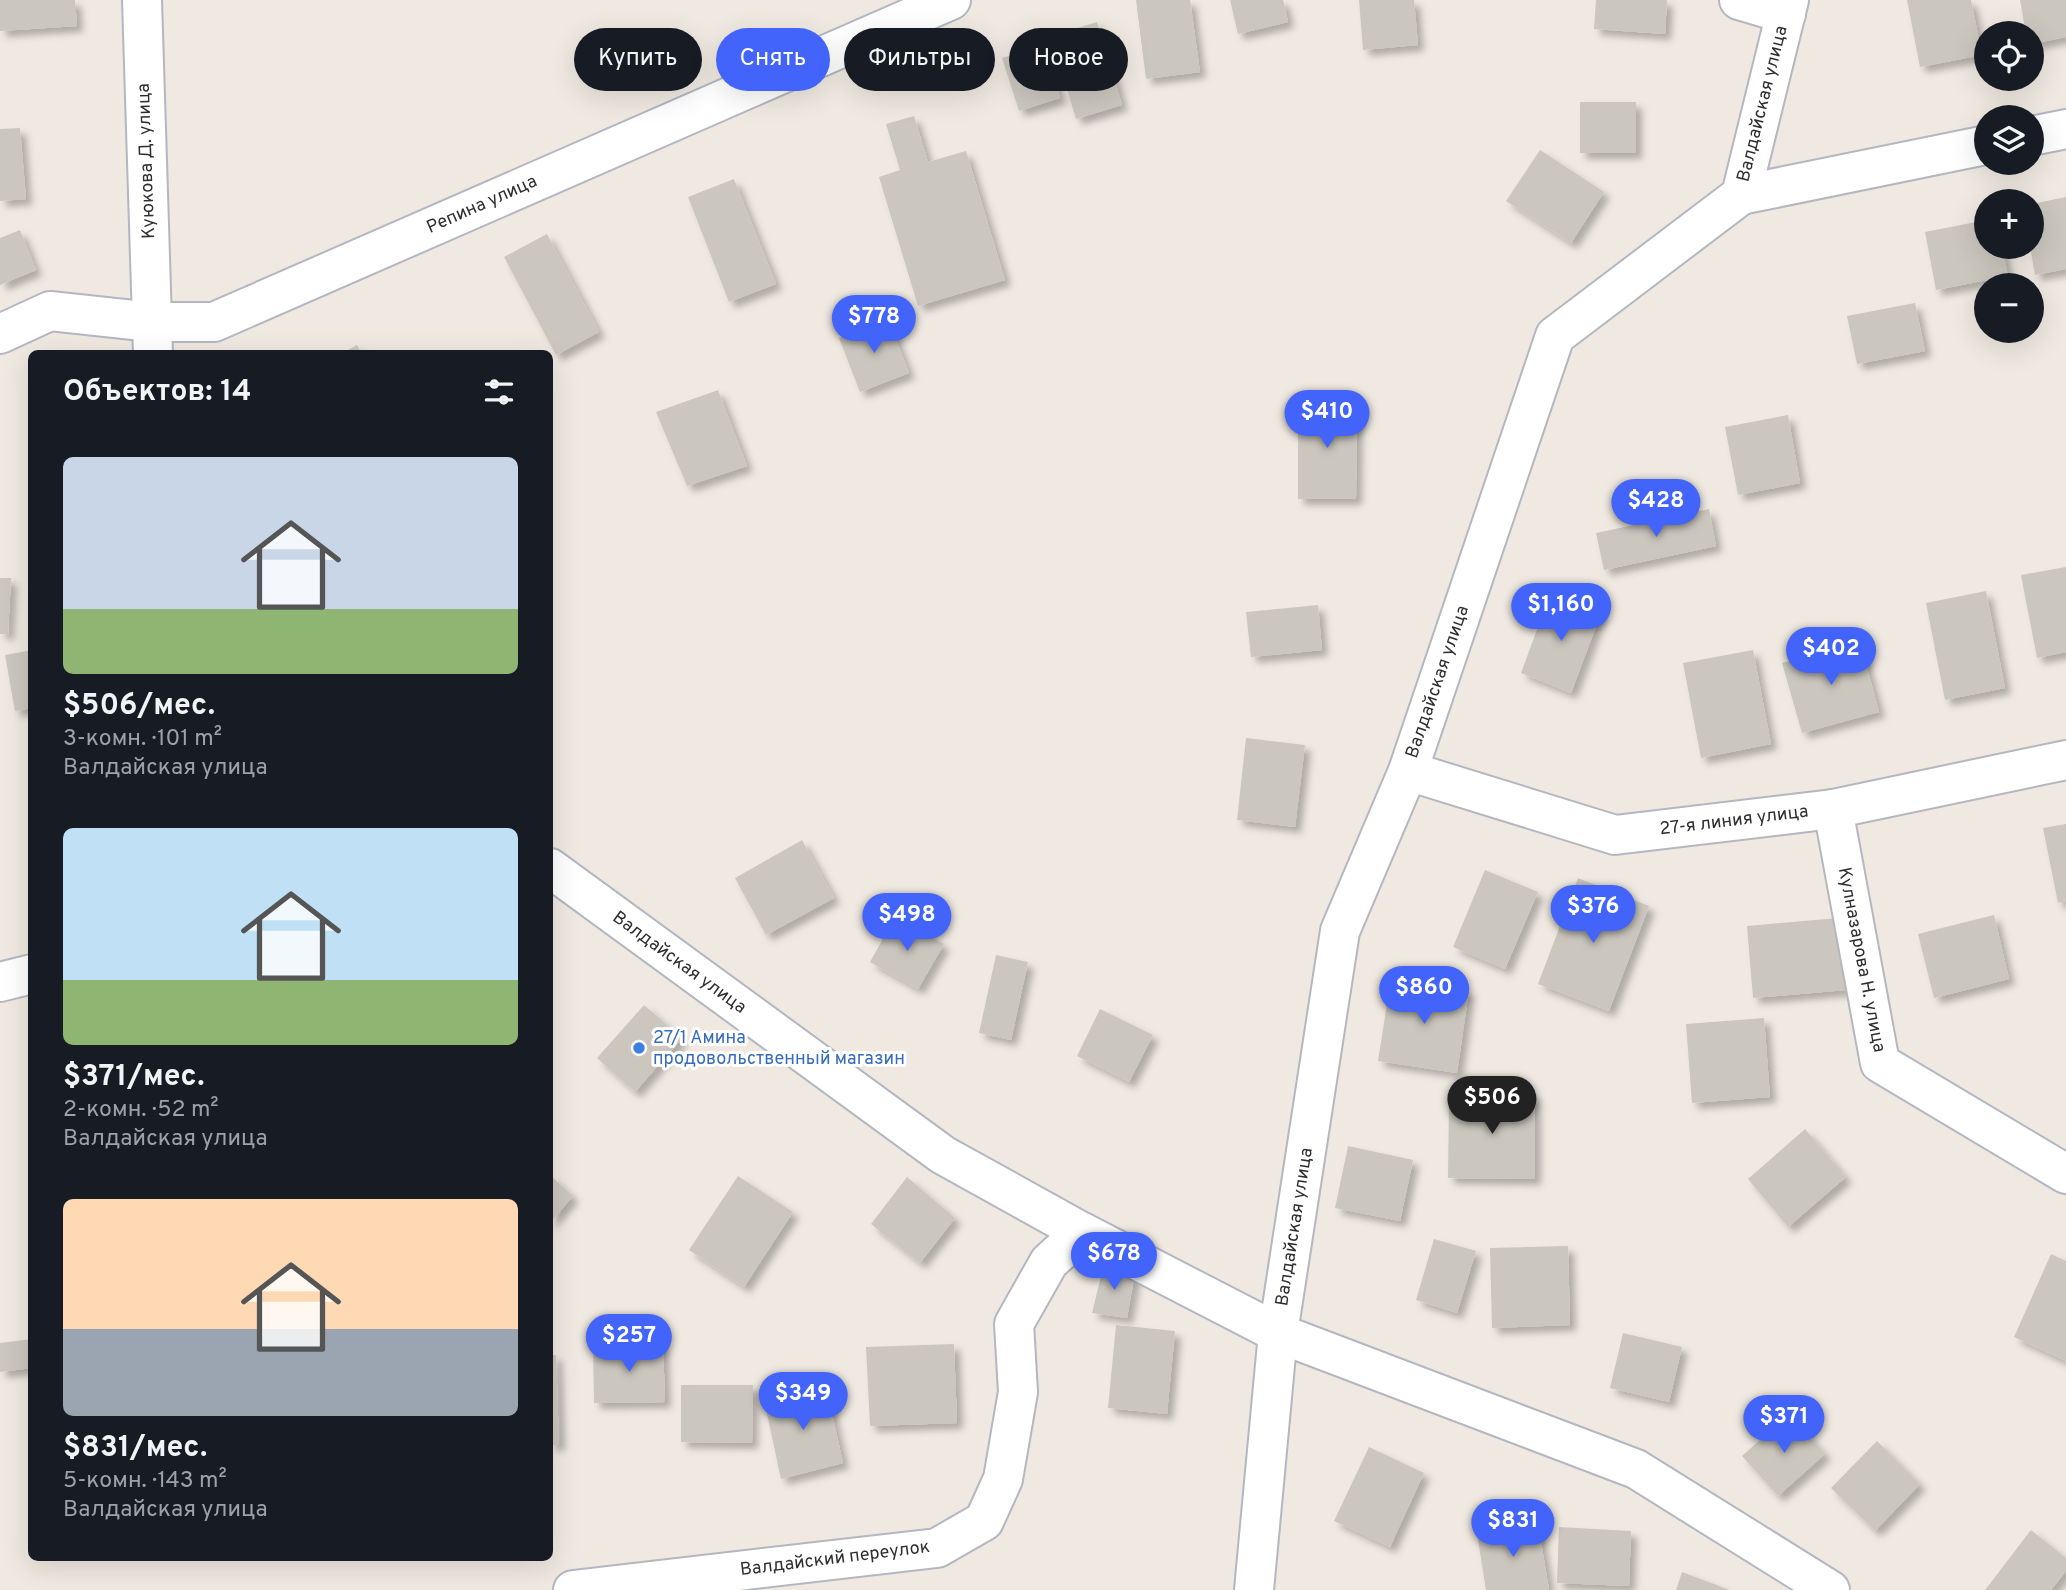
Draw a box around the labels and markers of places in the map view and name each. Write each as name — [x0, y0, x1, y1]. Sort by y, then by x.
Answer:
pin: $778 — [833, 296, 915, 355]
pin: $410 — [1286, 391, 1368, 450]
pin: $428 — [1615, 480, 1697, 539]
pin: $1,160 — [1504, 584, 1618, 643]
pin: $402 — [1790, 628, 1872, 687]
pin: $376 — [1552, 886, 1634, 945]
pin: $498 — [866, 894, 948, 953]
pin: $860 — [1383, 967, 1465, 1026]
place label: 27/1 Амина продовольственный магазин — [653, 1027, 905, 1071]
marker: 27/1 Амина продовольственный магазин — [631, 1040, 647, 1056]
pin: $506 — [1451, 1076, 1533, 1136]
pin: $678 — [1073, 1232, 1155, 1292]
pin: $257 — [588, 1314, 670, 1374]
pin: $349 — [762, 1372, 844, 1432]
pin: $371 — [1743, 1396, 1825, 1455]
pin: $831 — [1472, 1500, 1554, 1559]

